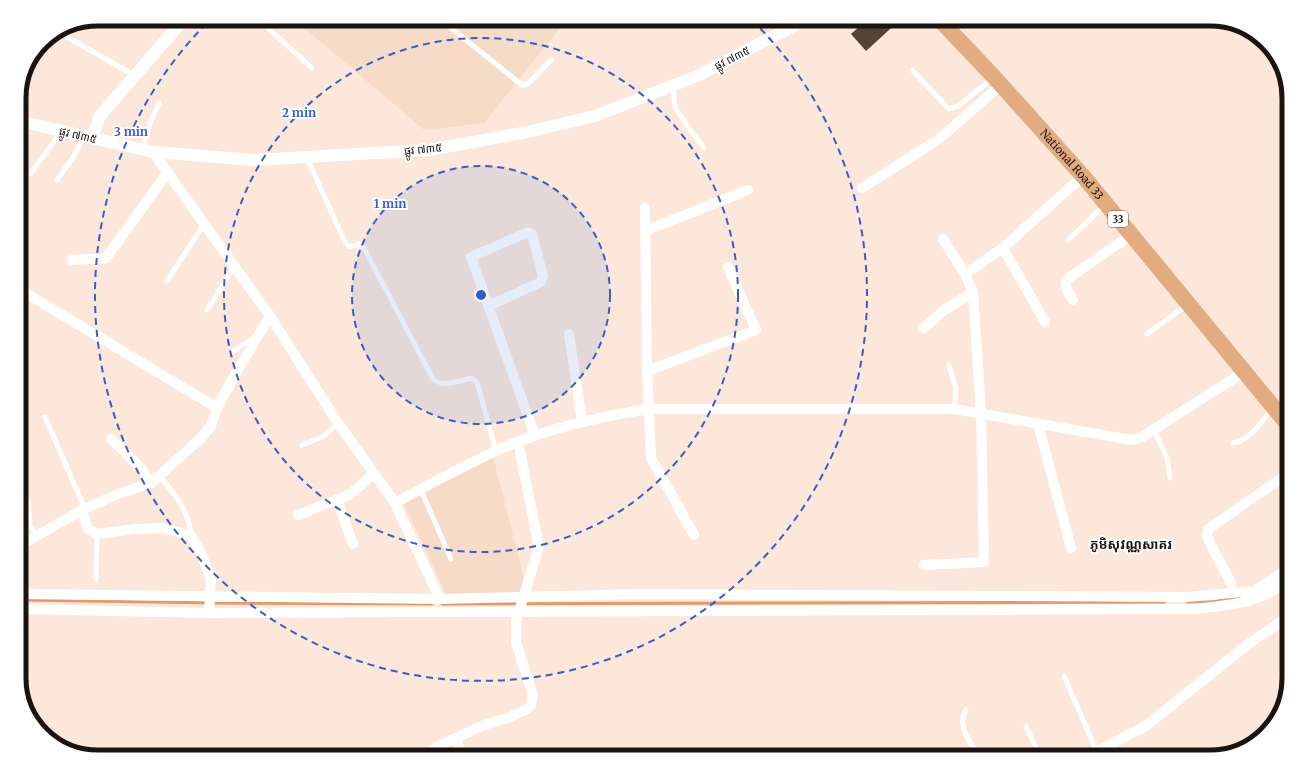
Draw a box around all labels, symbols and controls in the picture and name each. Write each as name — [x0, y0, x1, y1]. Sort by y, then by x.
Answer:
street label: ផ្លូវ ៧៣៥ — [712, 43, 754, 76]
text: 2 min — [282, 105, 316, 120]
street label: ផ្លូវ ៧៣៥ — [57, 124, 98, 149]
text: 3 min — [114, 124, 148, 139]
street label: National Road 33 — [1037, 126, 1107, 203]
street label: ផ្លូវ ៧៣៥ — [403, 140, 443, 161]
text: 1 min — [374, 196, 406, 211]
road number: 33 — [1108, 211, 1128, 227]
centre of rings — [474, 288, 488, 302]
district label: ភូមិសុវណ្ណសាគរ — [1090, 536, 1172, 553]

